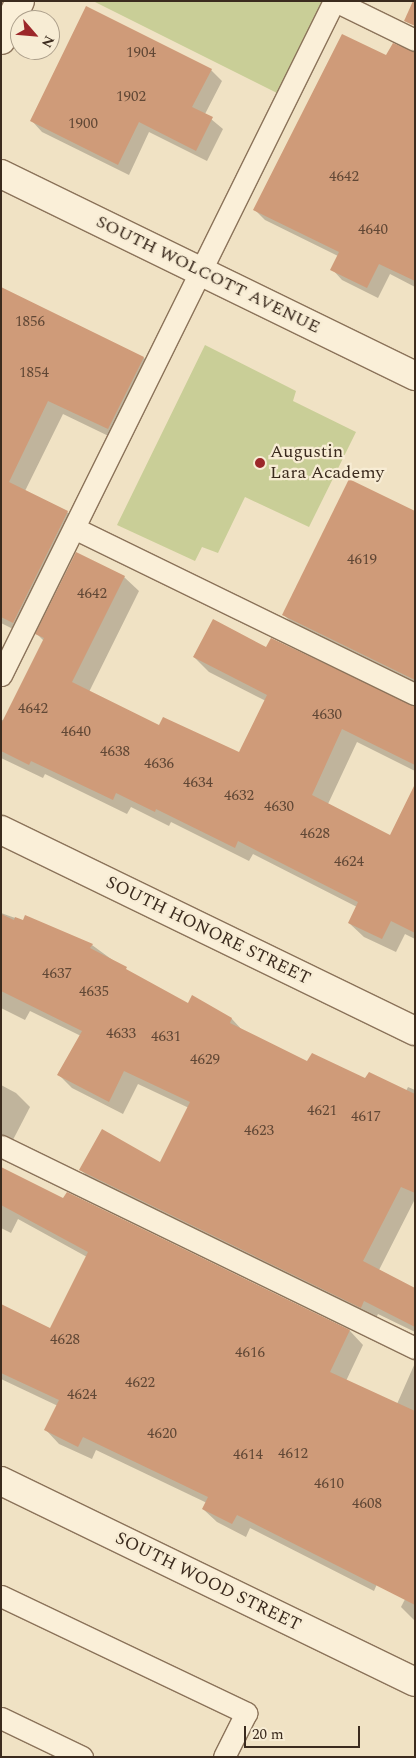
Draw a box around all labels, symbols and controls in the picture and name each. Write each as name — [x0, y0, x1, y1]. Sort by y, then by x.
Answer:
north arrow — [10, 10, 60, 60]
text: N — [36, 32, 60, 51]
house number: 1904 — [126, 44, 156, 62]
house number: 1902 — [116, 88, 146, 106]
house number: 1900 — [68, 115, 98, 133]
house number: 4642 — [329, 168, 359, 186]
street label: SOUTH WOLCOTT AVENUE — [92, 211, 324, 339]
house number: 4640 — [358, 221, 388, 239]
house number: 1856 — [15, 313, 45, 331]
house number: 1854 — [19, 364, 49, 382]
place label: Augustin Lara Academy — [270, 442, 384, 484]
marker: Augustin Lara Academy — [254, 457, 266, 469]
house number: 4619 — [347, 551, 377, 569]
house number: 4642 — [77, 585, 107, 603]
house number: 4642 — [18, 700, 48, 718]
house number: 4630 — [312, 706, 342, 724]
house number: 4640 — [61, 723, 91, 741]
house number: 4638 — [100, 743, 130, 761]
house number: 4636 — [144, 755, 174, 773]
house number: 4634 — [183, 774, 213, 792]
house number: 4632 — [224, 787, 254, 805]
house number: 4630 — [264, 798, 294, 816]
house number: 4628 — [300, 825, 330, 843]
house number: 4624 — [334, 853, 364, 871]
street label: SOUTH HONORE STREET — [102, 872, 314, 990]
house number: 4637 — [42, 965, 72, 983]
house number: 4635 — [79, 983, 109, 1001]
house number: 4633 — [106, 1025, 136, 1043]
house number: 4631 — [151, 1028, 181, 1046]
house number: 4629 — [190, 1051, 220, 1069]
house number: 4621 — [307, 1102, 337, 1120]
house number: 4617 — [351, 1108, 381, 1126]
house number: 4623 — [244, 1122, 274, 1140]
house number: 4628 — [50, 1331, 80, 1349]
house number: 4616 — [235, 1344, 265, 1362]
house number: 4622 — [125, 1374, 155, 1392]
house number: 4624 — [67, 1386, 97, 1404]
house number: 4620 — [147, 1425, 177, 1443]
house number: 4612 — [278, 1445, 308, 1463]
house number: 4614 — [233, 1446, 263, 1464]
house number: 4610 — [314, 1475, 344, 1493]
house number: 4608 — [352, 1495, 382, 1513]
street label: SOUTH WOOD STREET — [112, 1528, 304, 1636]
scale bar — [246, 1716, 362, 1748]
text: 20 m — [252, 1723, 284, 1746]

